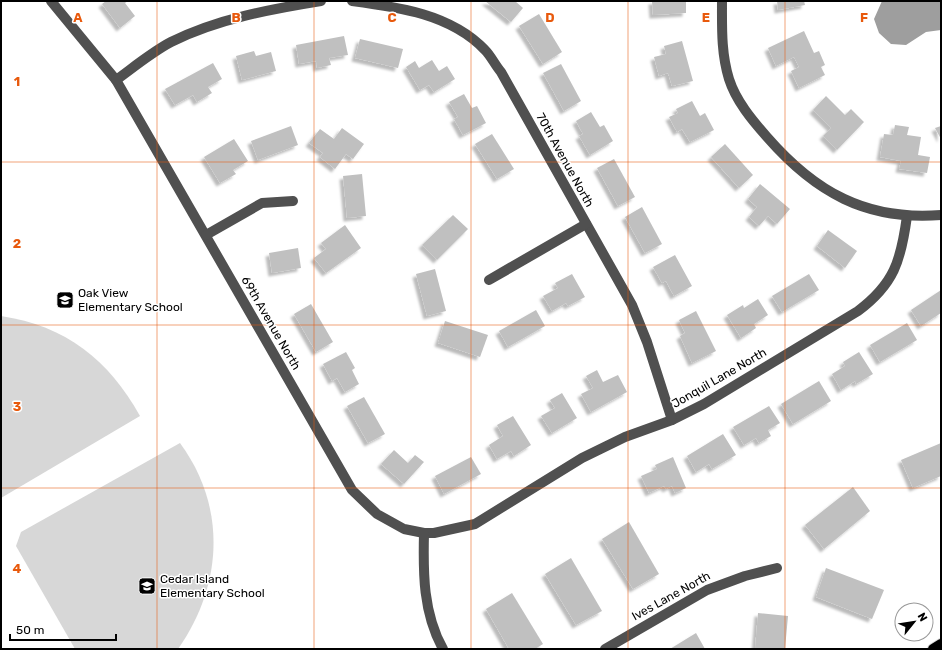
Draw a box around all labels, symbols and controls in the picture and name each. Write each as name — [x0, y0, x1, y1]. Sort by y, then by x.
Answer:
text: A — [73, 10, 83, 25]
text: B — [231, 10, 241, 25]
text: C — [387, 10, 397, 25]
text: D — [545, 10, 555, 25]
text: E — [702, 10, 710, 25]
text: F — [860, 10, 868, 25]
text: 1 — [14, 74, 20, 89]
street label: 70th Avenue North — [533, 111, 597, 209]
text: 2 — [13, 236, 21, 251]
street label: 69th Avenue North — [239, 274, 303, 372]
place label: Oak View Elementary School — [78, 286, 183, 314]
school or university icon: Oak View Elementary School — [55, 290, 75, 310]
street label: Jonquil Lane North — [669, 345, 769, 411]
text: 3 — [13, 399, 22, 414]
text: 4 — [13, 561, 22, 576]
street label: Ives Lane North — [629, 569, 713, 623]
place label: Cedar Island Elementary School — [160, 572, 265, 600]
school or university icon: Cedar Island Elementary School — [137, 576, 157, 596]
north arrow — [894, 602, 934, 642]
text: N — [915, 611, 930, 624]
scale bar — [10, 616, 116, 642]
text: 50 m — [16, 623, 44, 637]

